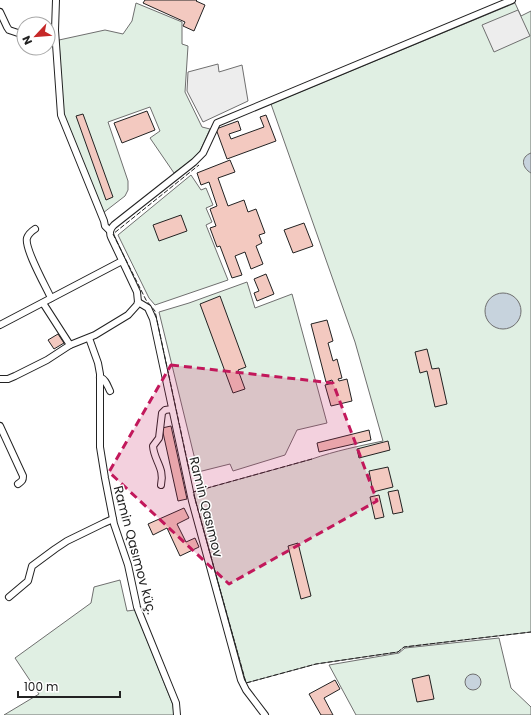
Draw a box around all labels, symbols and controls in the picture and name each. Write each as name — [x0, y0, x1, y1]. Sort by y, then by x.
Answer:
north arrow — [16, 16, 56, 56]
text: N — [18, 33, 36, 48]
street label: Ramin Qasımov — [184, 455, 228, 560]
street label: Ramin Qasımov küç. — [109, 484, 161, 617]
scale bar — [18, 673, 120, 699]
text: 100 m — [24, 678, 58, 695]

